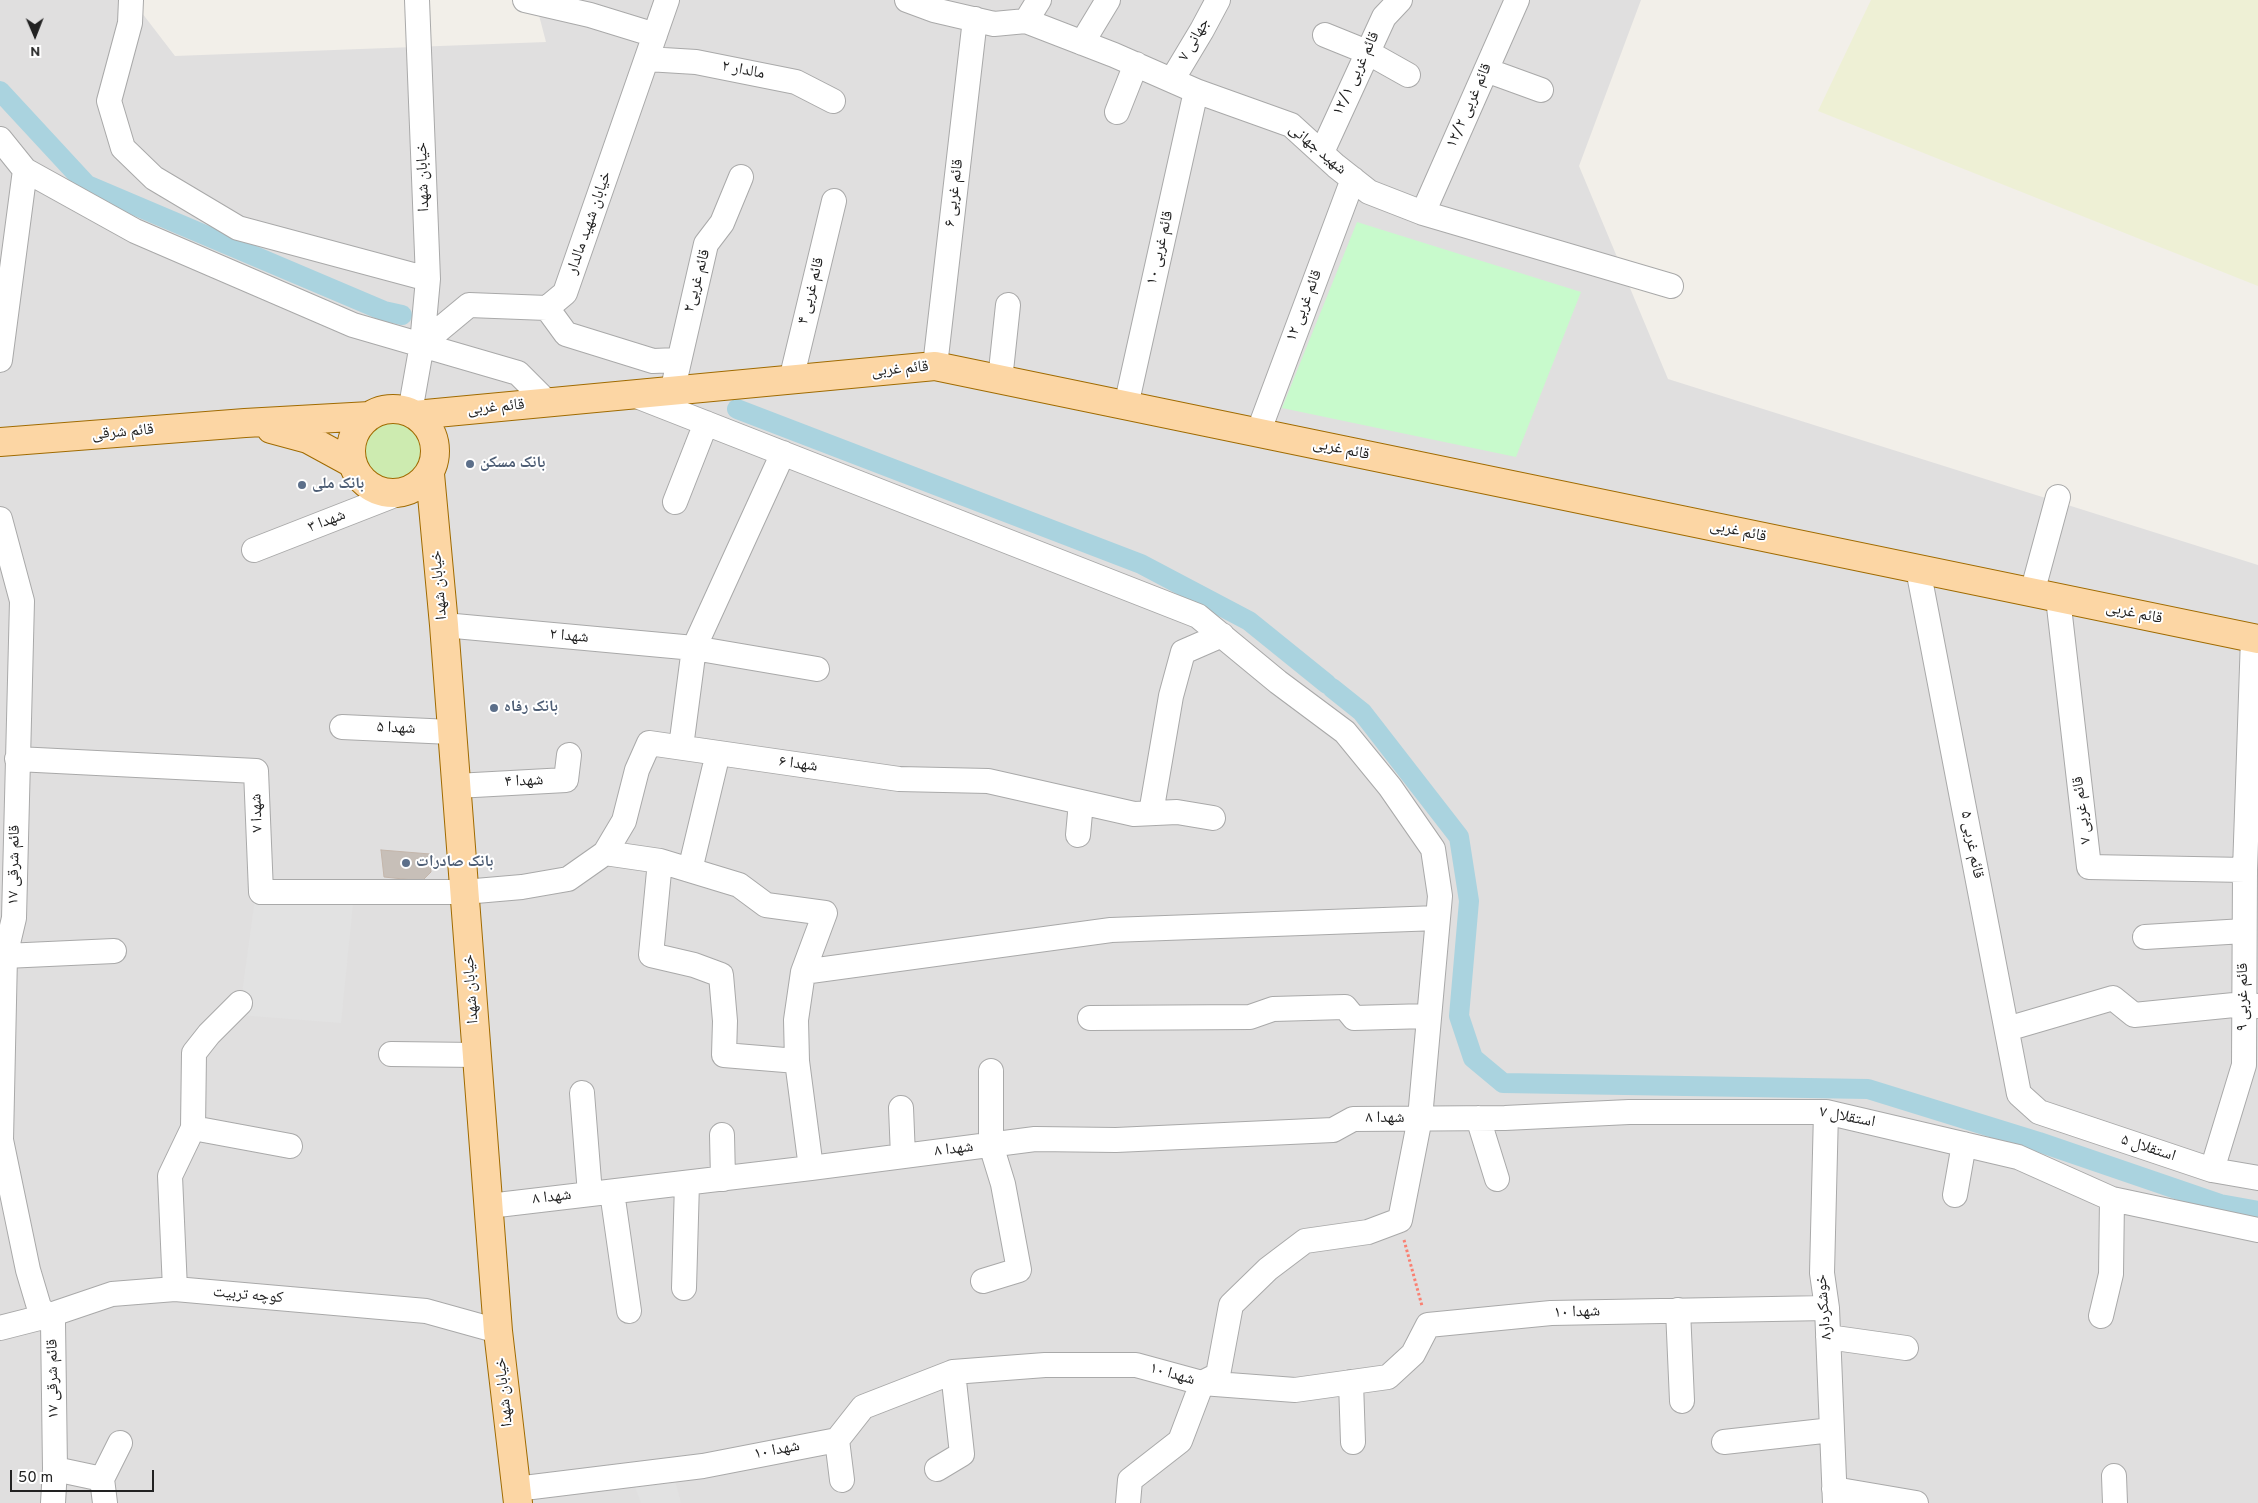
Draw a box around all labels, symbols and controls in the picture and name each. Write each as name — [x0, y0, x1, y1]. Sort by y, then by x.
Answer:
north arrow — [10, 10, 60, 60]
street label: جهانی ۷ — [1175, 15, 1215, 65]
street label: قائم غربی ۱۲/۱ — [1329, 29, 1385, 119]
text: N — [30, 42, 40, 59]
street label: مالدار ۲ — [720, 57, 766, 85]
street label: قائم غربی ۱۲/۲ — [1443, 61, 1497, 151]
street label: شهید جهانی — [1284, 120, 1350, 180]
street label: خیابان شهدا — [413, 142, 435, 212]
street label: قائم غربی ۶ — [941, 158, 969, 228]
street label: خیابان شهید مالدار — [563, 169, 617, 277]
street label: قائم غربی ۱۰ — [1143, 209, 1179, 287]
street label: ۲قائم غربی — [680, 247, 716, 315]
street label: قائم غربی ۴ — [794, 256, 830, 326]
street label: قائم غربی ۱۲ — [1283, 267, 1327, 345]
street label: قائم غربی — [871, 358, 929, 382]
street label: قائم غربی — [467, 396, 525, 420]
street label: قائم شرقی — [91, 421, 155, 445]
street label: قائم غربی — [1311, 435, 1371, 465]
place label: بانک مسکن — [480, 454, 545, 474]
marker: بانک مسکن — [464, 458, 476, 470]
place label: بانک ملی — [312, 475, 364, 495]
marker: بانک ملی — [296, 479, 308, 491]
street label: شهدا ۳ — [305, 506, 349, 538]
street label: قائم غربی — [1708, 517, 1768, 547]
street label: خیابان شهدا — [427, 550, 453, 620]
street label: قائم غربی — [2104, 599, 2164, 629]
street label: شهدا ۲ — [549, 626, 589, 648]
place label: بانک رفاه — [504, 698, 558, 718]
marker: بانک رفاه — [488, 702, 500, 714]
street label: شهدا ۵ — [376, 718, 416, 740]
street label: شهدا ۶ — [777, 753, 819, 777]
street label: شهدا ۴ — [504, 771, 544, 793]
street label: قائم غربی ۷ — [2069, 775, 2097, 845]
street label: شهدا ۷ — [248, 793, 268, 833]
street label: قائم غربی ۵ — [1955, 810, 1987, 880]
street label: قائم شرقی ۱۷ — [5, 825, 25, 905]
place label: بانک صادرات — [416, 853, 493, 873]
marker: بانک صادرات — [400, 857, 412, 869]
street label: خیابان شهدا — [460, 954, 484, 1024]
street label: قائم غربی ۹ — [2234, 963, 2254, 1031]
street label: استقلال ۷ — [1817, 1103, 1877, 1133]
street label: شهدا ۸ — [1366, 1109, 1404, 1129]
street label: استقلال ۵ — [2118, 1131, 2178, 1167]
street label: شهدا ۸ — [933, 1138, 975, 1162]
street label: شهدا ۸ — [531, 1186, 573, 1210]
street label: خوشکردار۸ — [1813, 1273, 1837, 1341]
street label: کوچه تربیت — [212, 1283, 284, 1309]
street label: شهدا ۱۰ — [1554, 1303, 1600, 1323]
street label: قائم شرقی ۱۷ — [44, 1339, 64, 1419]
street label: خیابان شهدا — [492, 1356, 518, 1428]
street label: شهدا ۱۰ — [1147, 1359, 1197, 1391]
street label: شهدا ۱۰ — [753, 1437, 801, 1465]
scale bar — [12, 1460, 156, 1492]
text: 50 m — [18, 1469, 53, 1488]

